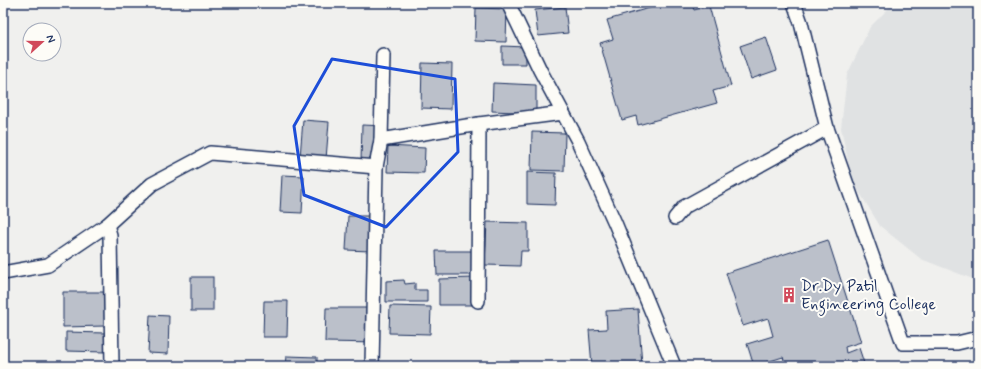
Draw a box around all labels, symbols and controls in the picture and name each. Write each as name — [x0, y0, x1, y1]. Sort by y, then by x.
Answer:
north arrow — [22, 22, 62, 62]
text: N — [43, 33, 58, 45]
place label: Dr.Dy Patil Engineering College — [801, 276, 936, 316]
building icon: Dr.Dy Patil Engineering College — [780, 286, 798, 304]

